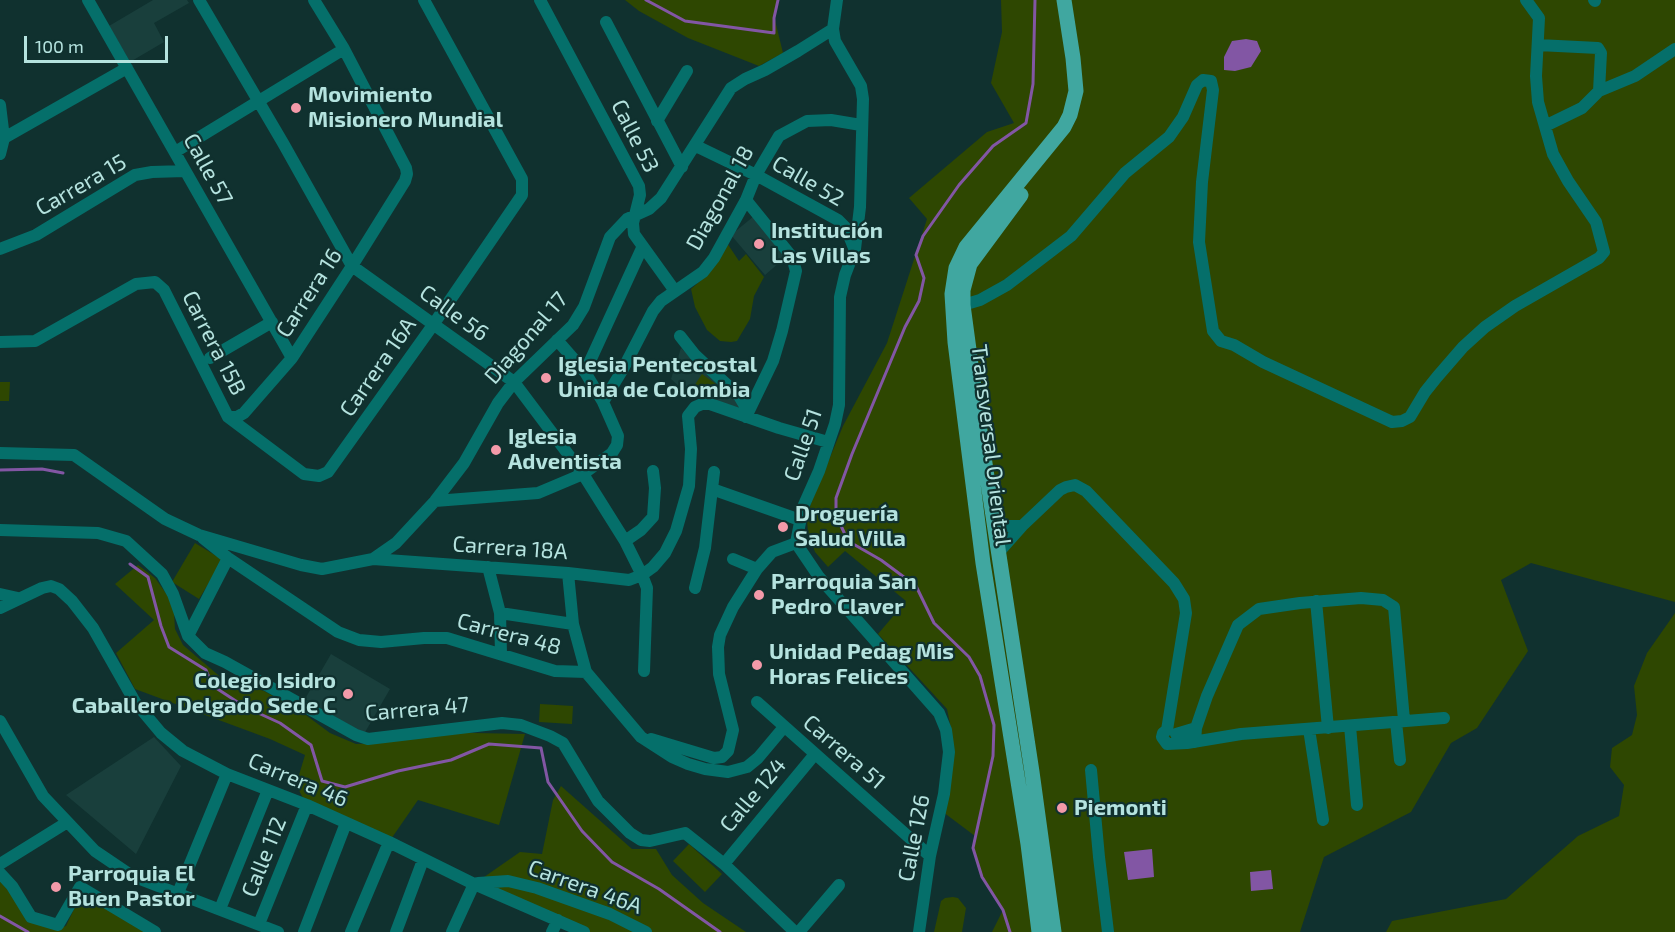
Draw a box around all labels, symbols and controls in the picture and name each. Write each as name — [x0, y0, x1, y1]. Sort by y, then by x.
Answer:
scale bar — [27, 24, 171, 62]
text: 100 m — [35, 35, 84, 57]
place label: Movimiento Misionero Mundial — [308, 82, 503, 134]
street label: Calle 53 — [605, 95, 665, 177]
marker: Movimiento Misionero Mundial — [289, 101, 303, 115]
street label: Calle 57 — [178, 129, 238, 209]
street label: Diagonal 18 — [681, 141, 759, 255]
street label: Carrera 15 — [31, 149, 131, 221]
street label: Calle 52 — [767, 150, 849, 212]
place label: Institución Las Villas — [771, 218, 883, 270]
marker: Institución Las Villas — [752, 237, 766, 251]
street label: Carrera 16 — [270, 243, 348, 343]
street label: Calle 56 — [414, 279, 494, 347]
street label: Carrera 15B — [176, 286, 252, 400]
street label: Diagonal 17 — [479, 287, 573, 389]
street label: Carrera 16A — [334, 312, 422, 422]
street label: Transversal Oriental — [966, 343, 1016, 547]
place label: Iglesia Pentecostal Unida de Colombia — [558, 352, 757, 404]
marker: Iglesia Pentecostal Unida de Colombia — [539, 371, 553, 385]
street label: Calle 51 — [778, 405, 828, 485]
place label: Iglesia Adventista — [508, 424, 622, 476]
marker: Iglesia Adventista — [489, 443, 503, 457]
place label: Droguería Salud Villa — [795, 501, 906, 552]
marker: Droguería Salud Villa — [776, 520, 790, 534]
street label: Carrera 18A — [452, 531, 568, 565]
place label: Parroquia San Pedro Claver — [771, 569, 917, 620]
marker: Parroquia San Pedro Claver — [752, 588, 766, 602]
street label: Carrera 48 — [454, 607, 564, 661]
place label: Unidad Pedag Mis Horas Felices — [769, 639, 954, 690]
marker: Unidad Pedag Mis Horas Felices — [750, 658, 764, 672]
place label: Colegio Isidro Caballero Delgado Sede C — [72, 668, 336, 720]
marker: Colegio Isidro Caballero Delgado Sede C — [341, 687, 355, 701]
street label: Carrera 47 — [364, 691, 470, 727]
street label: Carrera 51 — [798, 709, 890, 795]
street label: Carrera 46 — [244, 747, 352, 813]
street label: Calle 124 — [714, 752, 792, 838]
street label: Calle 126 — [893, 792, 935, 884]
place label: Piemonti — [1074, 795, 1167, 821]
marker: Piemonti — [1055, 801, 1069, 815]
street label: Calle 112 — [236, 813, 292, 901]
street label: Carrera 46A — [524, 854, 646, 920]
place label: Parroquia El Buen Pastor — [68, 861, 195, 912]
marker: Parroquia El Buen Pastor — [49, 880, 63, 894]

